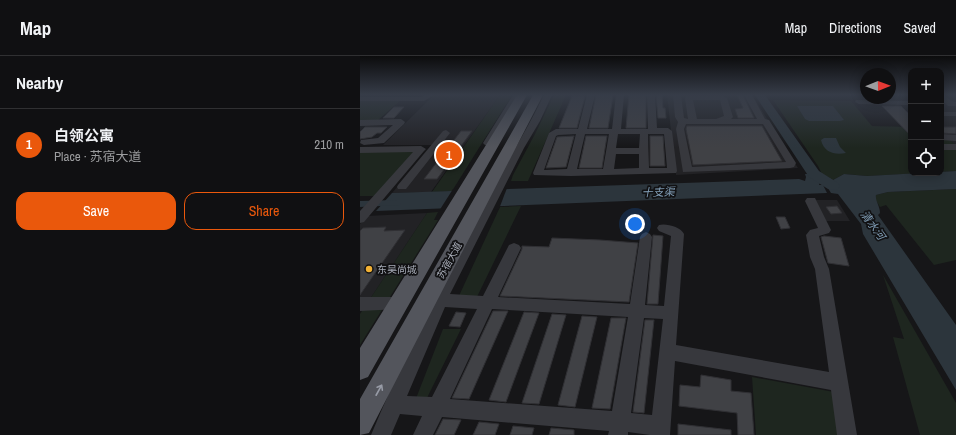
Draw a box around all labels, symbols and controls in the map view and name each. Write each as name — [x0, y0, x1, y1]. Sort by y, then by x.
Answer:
text: Map — [20, 15, 51, 41]
text: Map — [785, 19, 807, 37]
text: Directions — [829, 19, 881, 37]
text: Saved — [903, 19, 936, 37]
north arrow — [860, 68, 896, 104]
map controls — [908, 68, 944, 176]
button: + — [908, 68, 944, 104]
text: Nearby — [16, 71, 63, 94]
button: − — [908, 104, 944, 140]
text: 白领公寓 — [54, 125, 114, 146]
text: 1 — [26, 136, 32, 153]
text: 210 m — [314, 136, 344, 153]
pin: 1 — [436, 140, 462, 170]
button: locate — [908, 140, 944, 176]
text: Place · 苏宿大道 — [54, 148, 142, 165]
water label: 十支渠 — [641, 184, 677, 200]
button: Save — [16, 192, 176, 230]
button: Share — [184, 192, 344, 230]
water label: 清水河 — [858, 208, 890, 244]
your location — [625, 214, 645, 234]
street label: 苏宿大道 — [434, 240, 465, 281]
place label: 东吴尚城 — [377, 263, 417, 276]
marker: 东吴尚城 — [364, 264, 374, 274]
one-way arrow — [375, 384, 383, 396]

